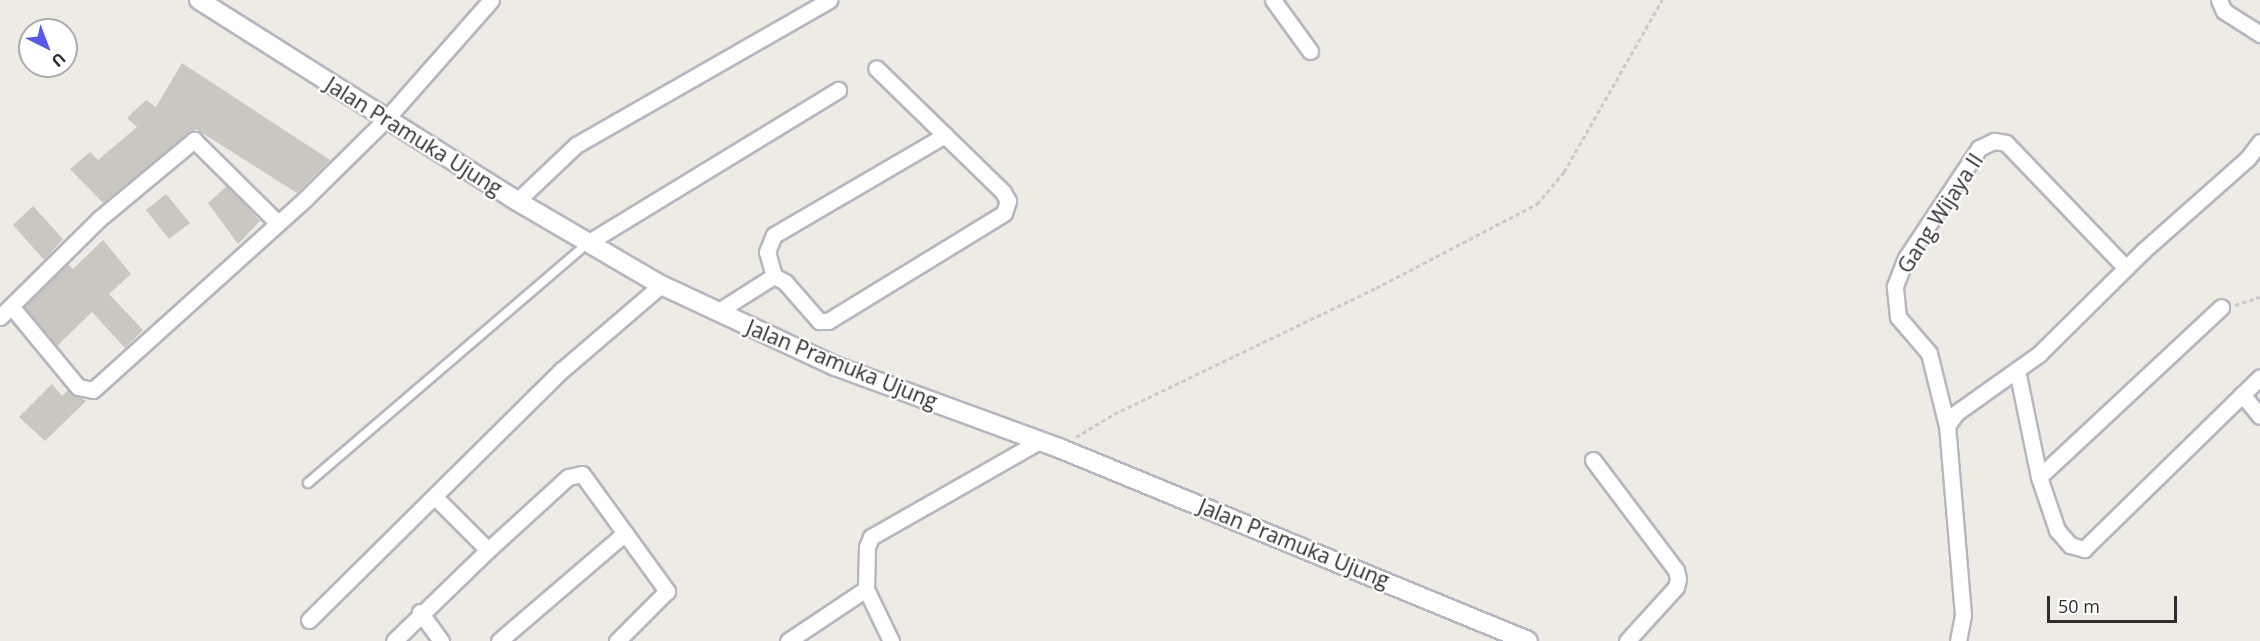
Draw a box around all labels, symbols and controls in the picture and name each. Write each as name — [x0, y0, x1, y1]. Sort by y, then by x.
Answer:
north arrow — [18, 18, 78, 78]
text: U — [47, 48, 71, 72]
street label: Jalan Pramuka Ujung — [321, 71, 507, 201]
street label: Gang Wijaya II — [1892, 148, 1988, 278]
street label: Jalan Pramuka Ujung — [743, 314, 941, 414]
street label: Jalan Pramuka Ujung — [1195, 493, 1393, 593]
scale bar — [2050, 584, 2180, 622]
text: 50 m — [2058, 594, 2100, 618]

